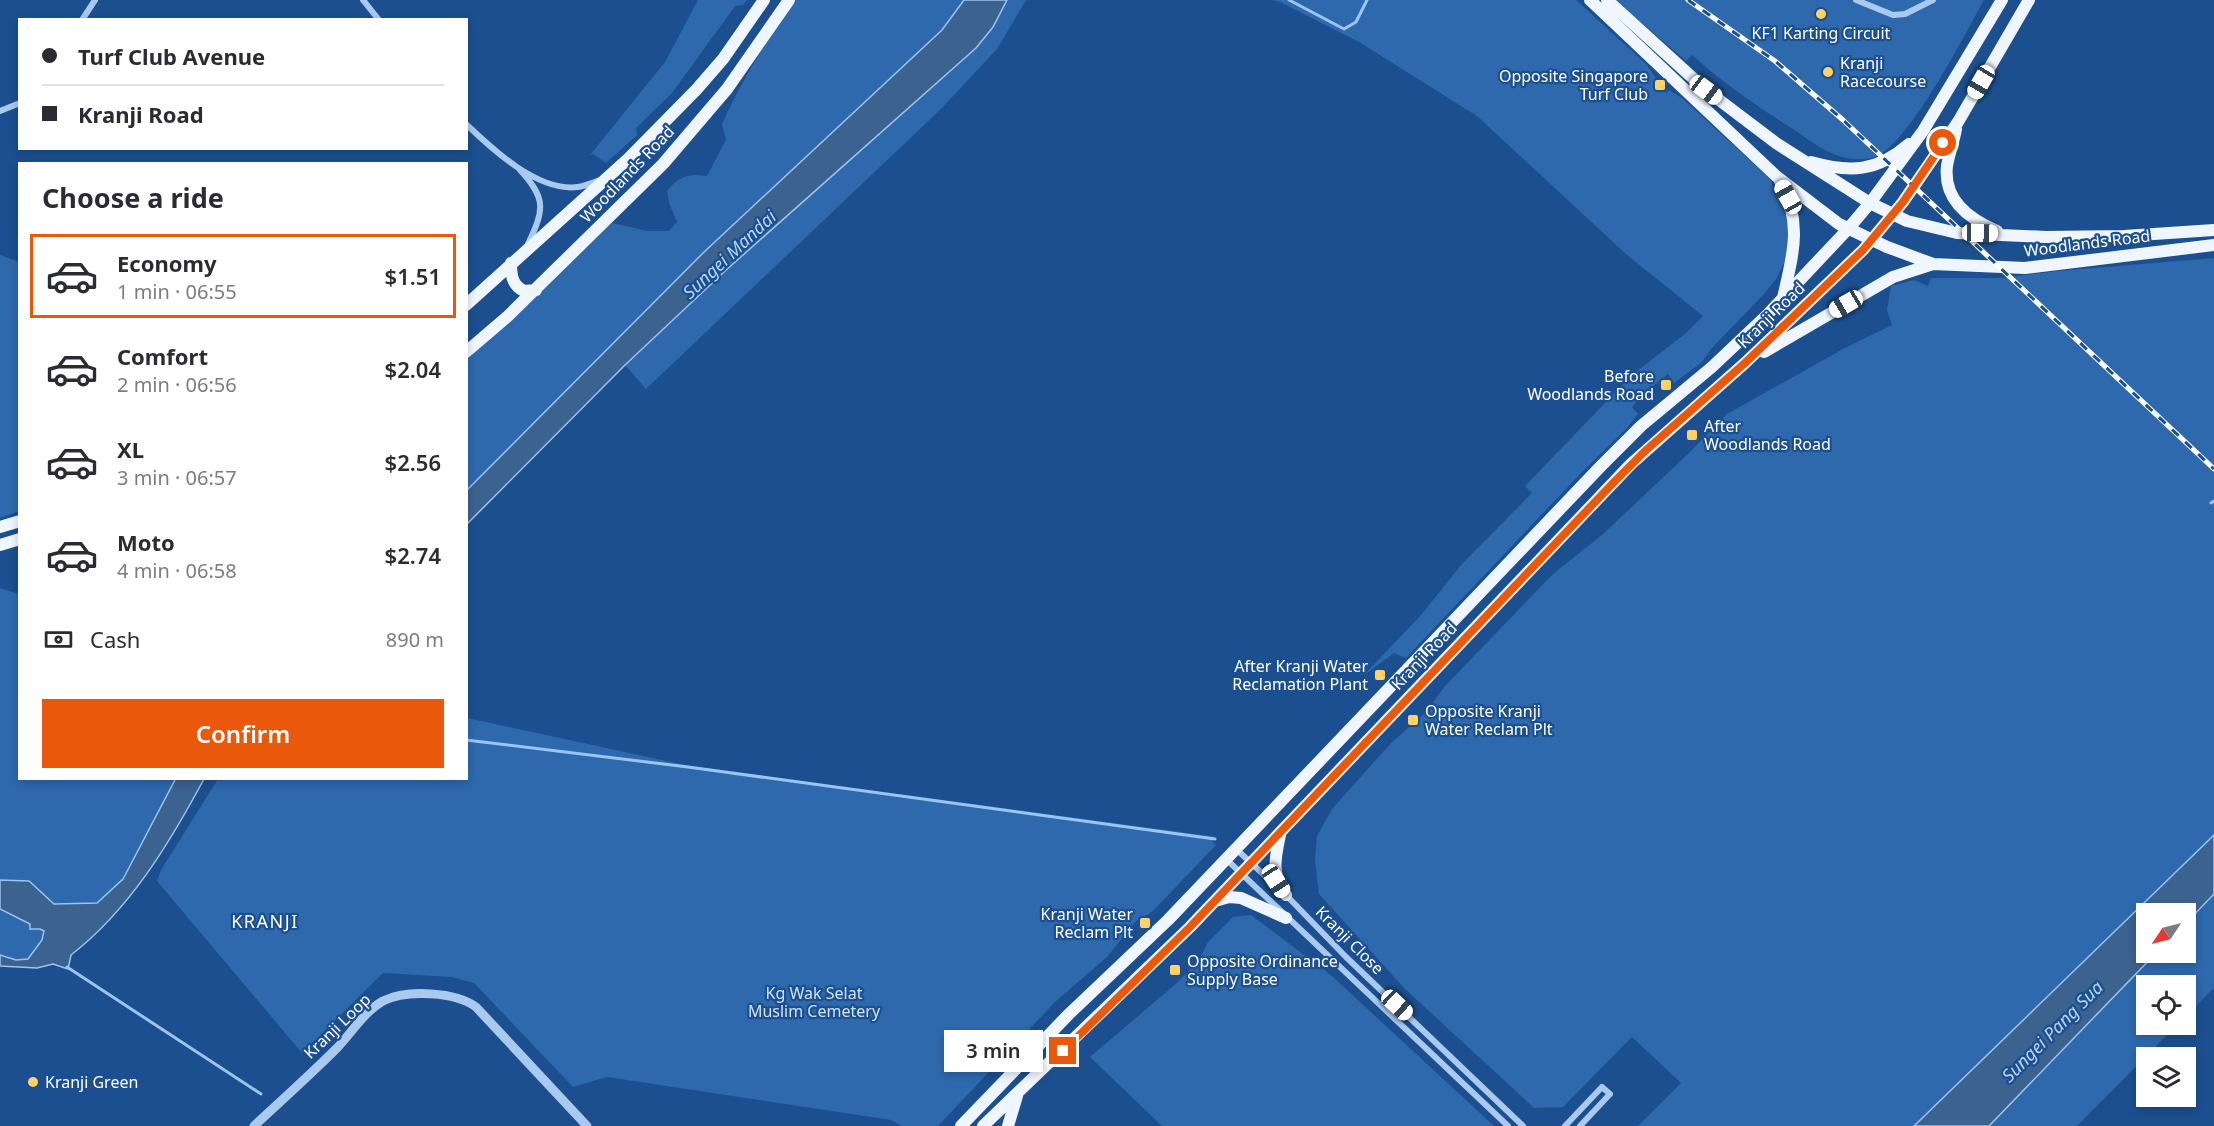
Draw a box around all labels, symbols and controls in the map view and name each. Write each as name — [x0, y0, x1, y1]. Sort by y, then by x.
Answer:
marker: KF1 Karting Circuit — [1814, 7, 1828, 21]
place label: KF1 Karting Circuit — [1752, 22, 1891, 44]
text: Turf Club Avenue — [78, 41, 265, 71]
place label: Kranji Racecourse — [1840, 52, 1926, 92]
car — [1964, 62, 1998, 102]
place label: Opposite Singapore Turf Club — [1499, 65, 1648, 105]
marker: Kranji Racecourse — [1821, 65, 1835, 79]
car — [1686, 72, 1726, 108]
marker: Opposite Singapore Turf Club — [1653, 78, 1667, 92]
text: Kranji Road — [78, 99, 204, 129]
street label: Woodlands Road — [575, 121, 679, 227]
route start — [1929, 129, 1956, 156]
car — [1771, 177, 1805, 217]
text: Choose a ride — [42, 179, 224, 216]
water label: Sungei Mandai — [677, 204, 781, 304]
car — [1962, 224, 1998, 242]
street label: Woodlands Road — [2023, 224, 2151, 262]
text: Economy — [117, 248, 216, 278]
icon: car — [45, 249, 99, 303]
text: $1.51 — [385, 261, 441, 291]
street label: Kranji Road — [1732, 277, 1810, 353]
text: 1 min · 06:55 — [117, 278, 237, 305]
car — [1826, 287, 1866, 321]
text: Comfort — [117, 341, 208, 371]
icon: car — [45, 342, 99, 396]
text: $2.04 — [385, 354, 441, 384]
place label: Before Woodlands Road — [1527, 365, 1654, 405]
text: 2 min · 06:56 — [117, 371, 237, 398]
marker: Before Woodlands Road — [1659, 378, 1673, 392]
place label: After Woodlands Road — [1704, 415, 1831, 455]
marker: After Woodlands Road — [1685, 428, 1699, 442]
text: XL — [117, 434, 144, 464]
icon: car — [45, 435, 99, 489]
text: $2.56 — [385, 447, 441, 477]
text: 3 min · 06:57 — [117, 464, 237, 491]
text: Moto — [117, 527, 175, 557]
icon: car — [45, 528, 99, 582]
text: $2.74 — [385, 540, 441, 570]
text: 4 min · 06:58 — [117, 557, 237, 584]
street label: Kranji Road — [1386, 617, 1462, 695]
icon: cash — [42, 623, 75, 656]
text: Cash — [90, 624, 140, 654]
text: 890 m — [386, 626, 444, 653]
place label: After Kranji Water Reclamation Plant — [1232, 655, 1368, 695]
marker: After Kranji Water Reclamation Plant — [1373, 668, 1387, 682]
button: Confirm — [42, 699, 444, 768]
place label: Opposite Kranji Water Reclam Plt — [1425, 700, 1553, 740]
marker: Opposite Kranji Water Reclam Plt — [1406, 713, 1420, 727]
car — [1259, 861, 1293, 901]
street label: Kranji Close — [1311, 901, 1389, 979]
place label: Kranji Water Reclam Plt — [1041, 903, 1133, 943]
north arrow — [2136, 903, 2196, 963]
map controls — [2136, 903, 2196, 1107]
district label: KRANJI — [231, 909, 299, 933]
marker: Kranji Water Reclam Plt — [1138, 916, 1152, 930]
place label: Opposite Ordinance Supply Base — [1187, 950, 1338, 990]
marker: Opposite Ordinance Supply Base — [1168, 963, 1182, 977]
water label: Sungei Pang Sua — [1996, 975, 2108, 1087]
button: locate — [2136, 975, 2196, 1035]
park label: Kg Wak Selat Muslim Cemetery — [748, 982, 881, 1022]
car — [1378, 986, 1416, 1024]
street label: Kranji Loop — [299, 989, 375, 1063]
callout: 3 min — [943, 1030, 1042, 1072]
text: 3 min — [966, 1037, 1021, 1064]
route end — [1049, 1037, 1076, 1064]
button: layers — [2136, 1047, 2196, 1107]
place label: Kranji Green — [45, 1071, 138, 1093]
marker: Kranji Green — [26, 1075, 40, 1089]

